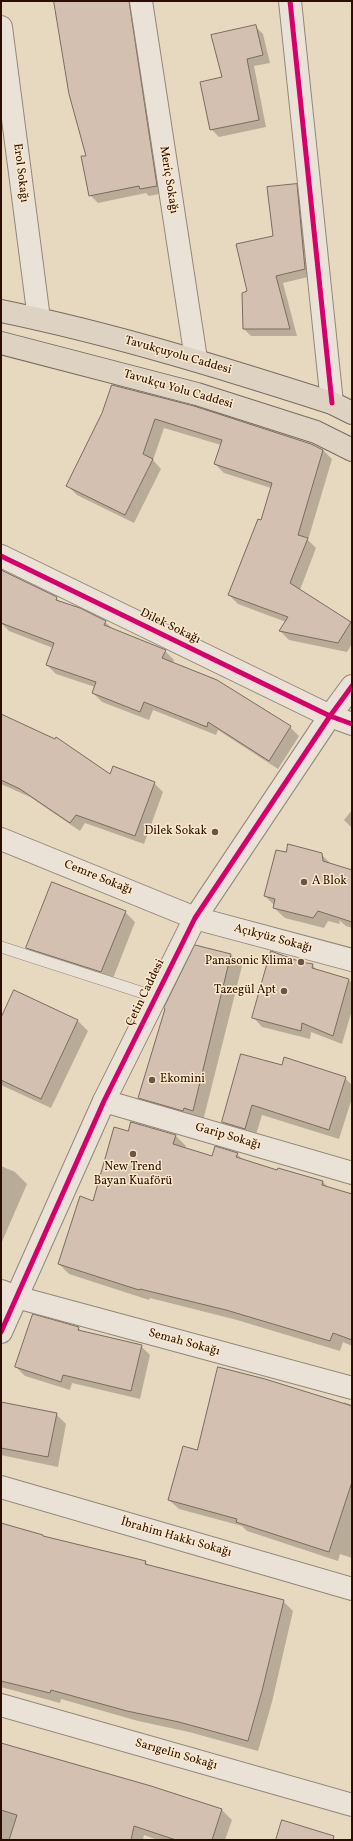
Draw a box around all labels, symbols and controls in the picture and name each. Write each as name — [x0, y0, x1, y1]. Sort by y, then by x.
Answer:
street label: Erol Sokağı — [9, 143, 31, 203]
street label: Meriç Sokağı — [156, 145, 180, 215]
street label: Tavukçuyolu Caddesi — [123, 334, 233, 378]
street label: Tavukçu Yolu Caddesi — [122, 367, 234, 413]
street label: Dilek Sokağı — [137, 606, 203, 648]
place label: Dilek Sokak — [144, 825, 207, 839]
marker: Dilek Sokak — [210, 827, 220, 837]
street label: Cemre Sokağı — [62, 858, 134, 898]
place label: A Blok — [312, 875, 347, 889]
marker: A Blok — [299, 877, 309, 887]
street label: Açıkyüz Sokağı — [232, 922, 314, 956]
place label: Panasonic Klima — [205, 955, 293, 969]
street label: Çetin Caddesi — [124, 957, 168, 1029]
marker: Panasonic Klima — [296, 957, 306, 967]
place label: Tazegül Apt — [214, 984, 276, 998]
marker: Tazegül Apt — [279, 986, 289, 996]
place label: Ekomini — [160, 1073, 205, 1087]
marker: Ekomini — [147, 1075, 157, 1085]
street label: Garip Sokağı — [193, 1121, 263, 1153]
marker: New Trend Bayan Kuaförü — [128, 1149, 138, 1159]
place label: New Trend Bayan Kuaförü — [94, 1161, 172, 1189]
street label: Semah Sokağı — [147, 1327, 221, 1359]
street label: İbrahim Hakkı Sokağı — [119, 1515, 233, 1561]
street label: Sarıgelin Sokağı — [133, 1736, 219, 1774]

